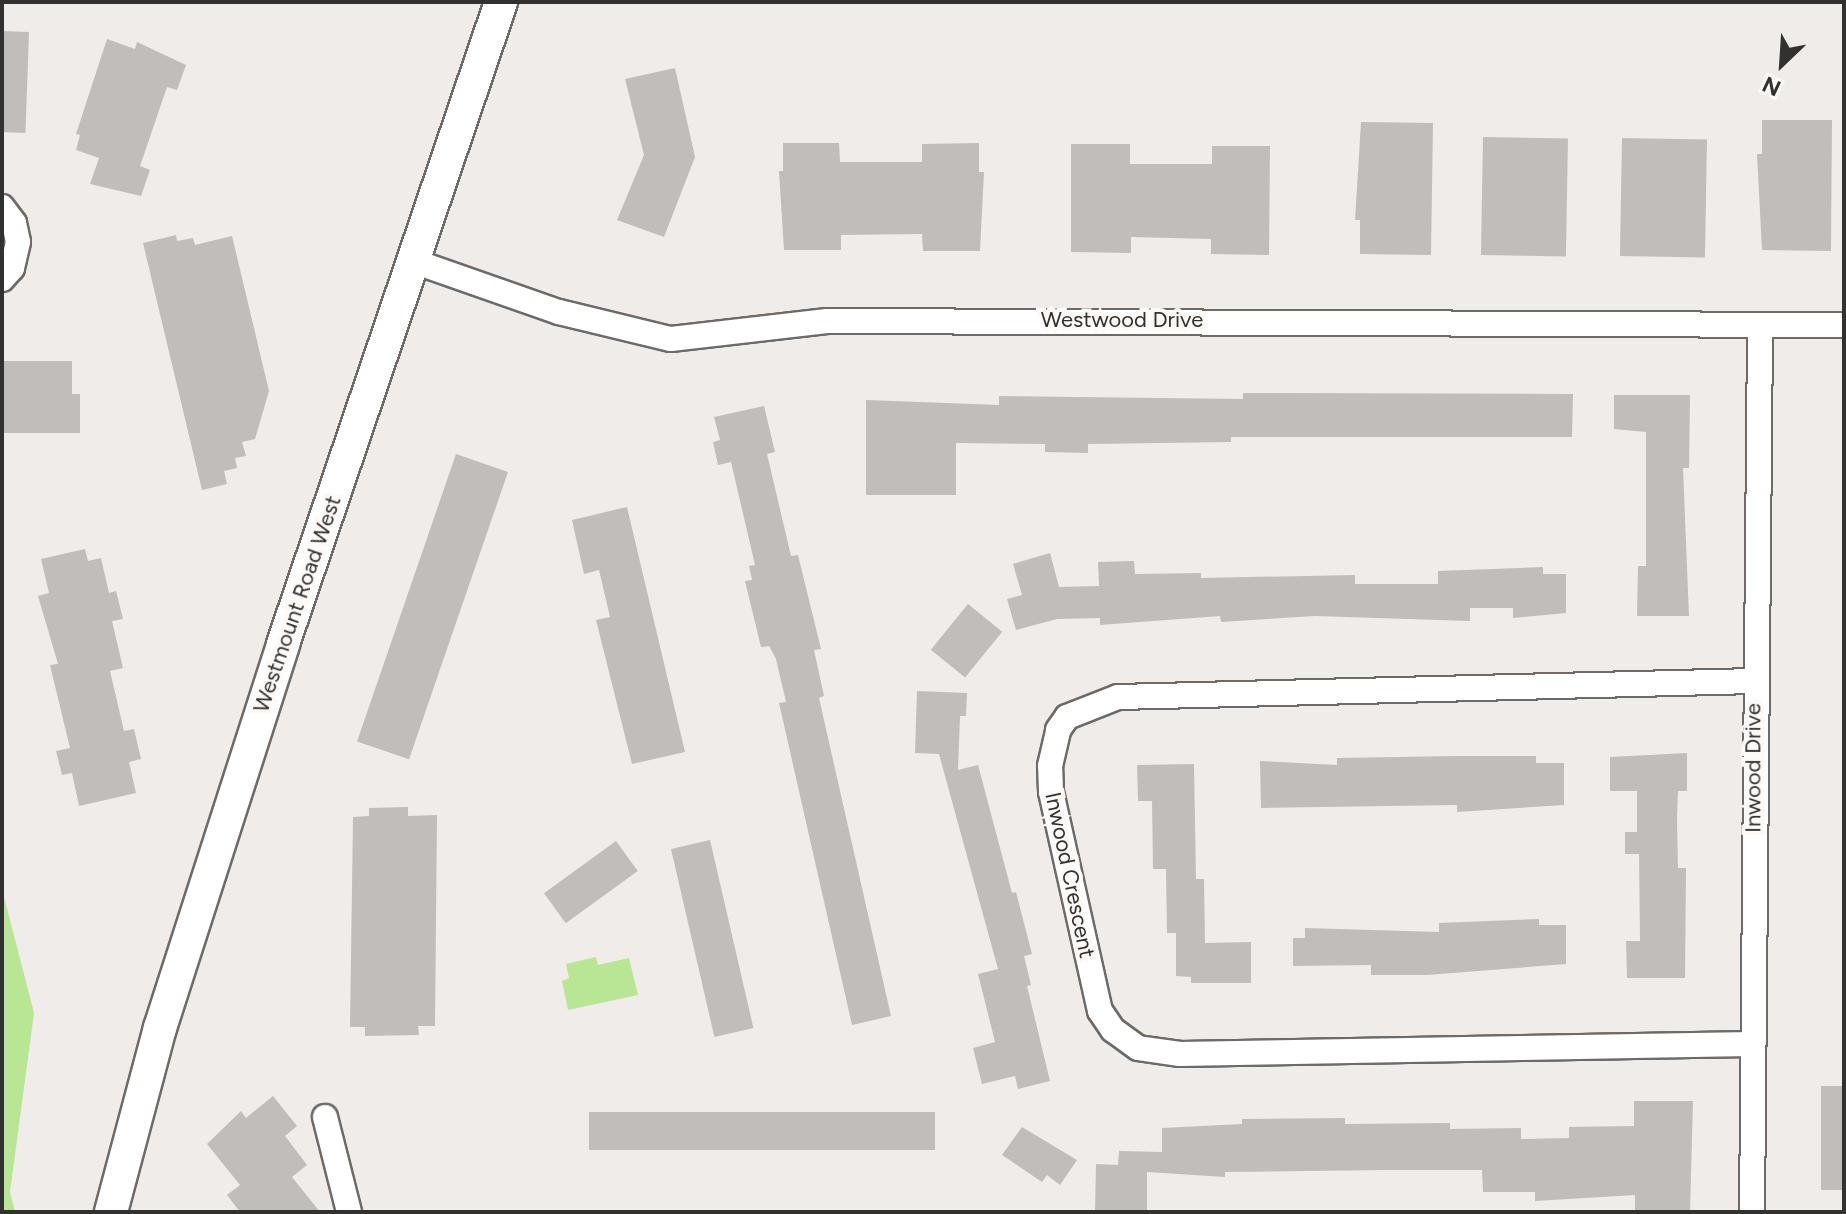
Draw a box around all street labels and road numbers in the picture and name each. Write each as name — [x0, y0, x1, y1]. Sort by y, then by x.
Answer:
street label: Westwood Drive — [1041, 307, 1203, 333]
street label: Westmount Road West — [247, 492, 347, 716]
street label: Inwood Drive — [1740, 703, 1766, 833]
street label: Inwood Crescent — [1040, 790, 1100, 960]

